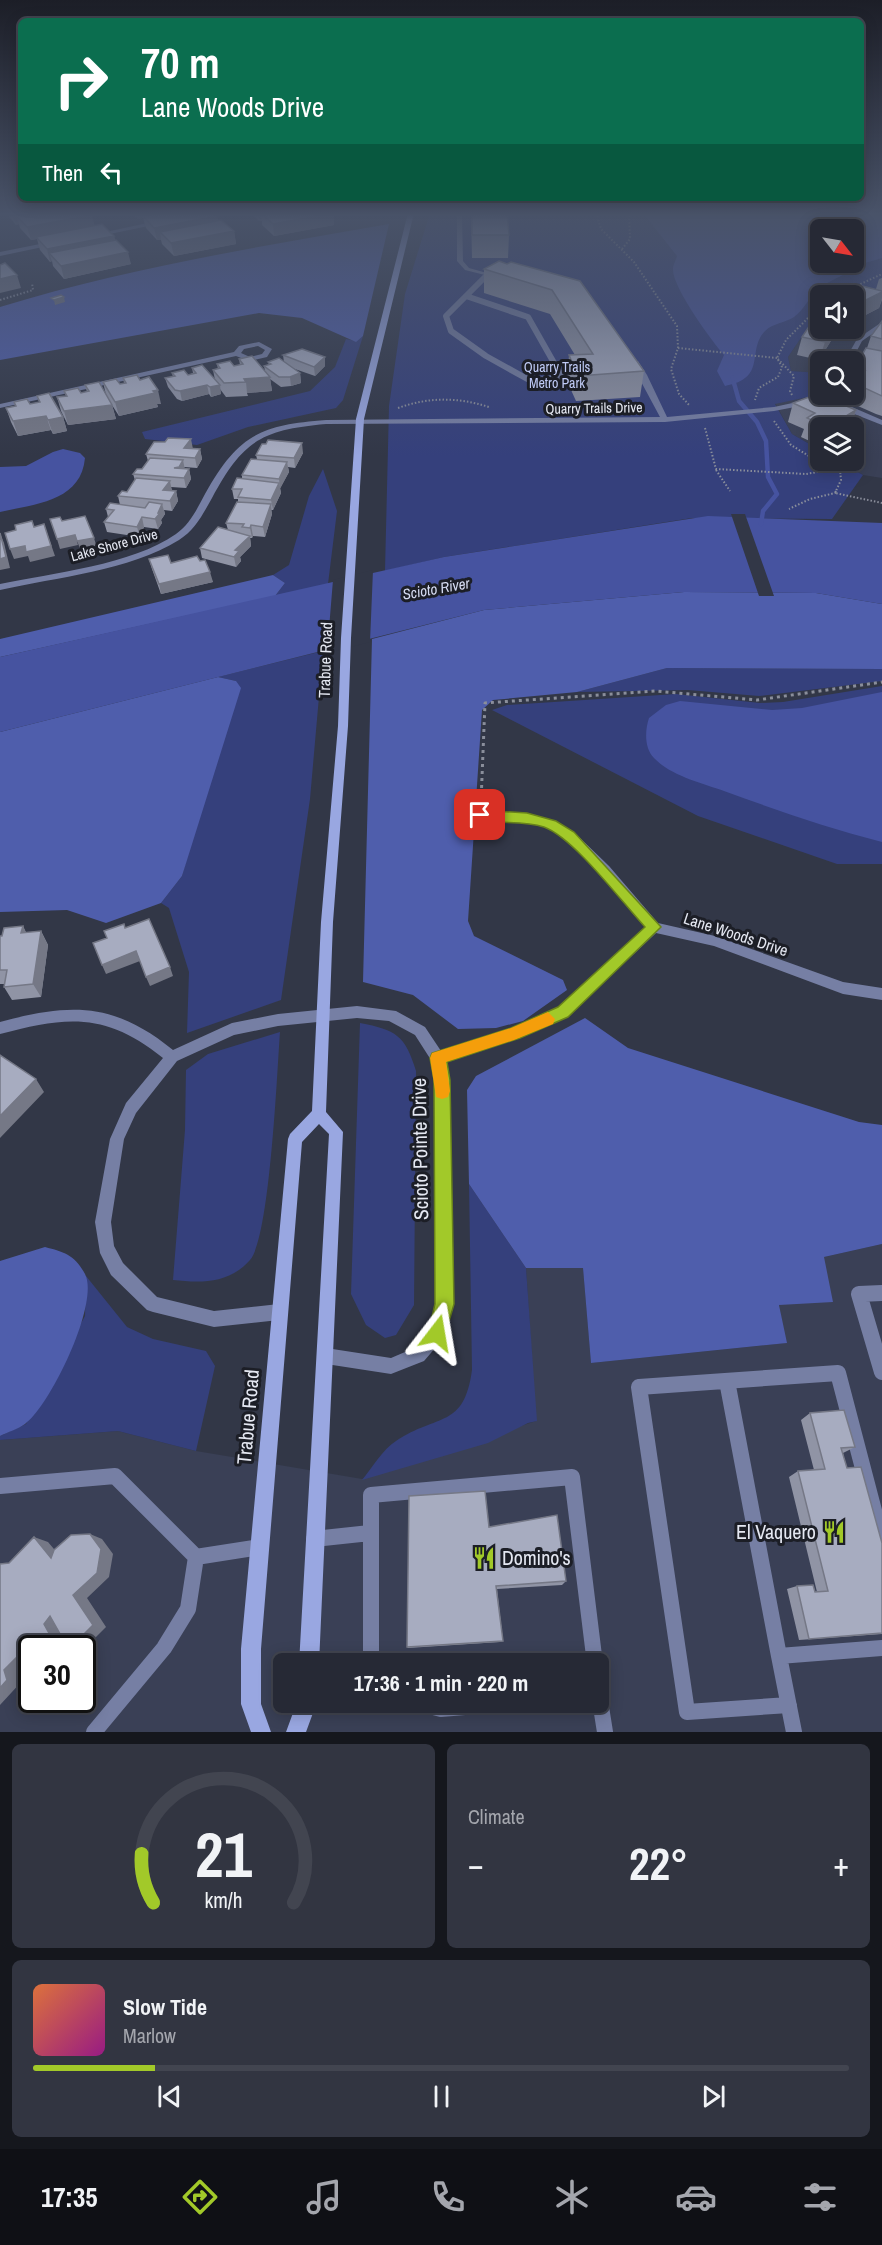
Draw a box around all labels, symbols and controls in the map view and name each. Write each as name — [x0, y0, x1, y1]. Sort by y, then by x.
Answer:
text: 70 m — [141, 35, 220, 91]
icon: right — [42, 42, 120, 120]
text: Lane Woods Drive — [141, 89, 324, 125]
icon: left — [95, 156, 128, 189]
text: Then — [42, 158, 83, 188]
north arrow — [810, 219, 864, 273]
map controls — [810, 219, 864, 471]
button: sound — [810, 285, 864, 339]
button: search — [810, 351, 864, 405]
park label: Quarry Trails Metro Park — [524, 358, 590, 392]
street label: Quarry Trails Drive — [545, 398, 643, 418]
button: layers — [810, 417, 864, 471]
street label: Lake Shore Drive — [69, 525, 159, 565]
water label: Scioto River — [401, 572, 472, 605]
street label: Trabue Road — [313, 622, 337, 698]
pin — [454, 789, 505, 840]
icon: arrive — [463, 798, 496, 831]
street label: Lane Woods Drive — [681, 907, 791, 961]
street label: Scioto Pointe Drive — [405, 1078, 434, 1220]
position arrow — [405, 1301, 469, 1365]
street label: Trabue Road — [230, 1368, 265, 1466]
place label: El Vaquero — [736, 1518, 816, 1545]
restaurant icon: El Vaquero — [821, 1519, 847, 1545]
place label: Domino's — [502, 1544, 571, 1571]
restaurant icon: Domino's — [471, 1545, 497, 1571]
speed limit sign: 30 — [18, 1635, 96, 1713]
text: 17:36 · 1 min · 220 m — [354, 1668, 528, 1698]
text: Climate — [468, 1803, 525, 1830]
text: 21 — [195, 1812, 252, 1896]
text: 22° — [629, 1833, 688, 1894]
text: − — [468, 1842, 484, 1886]
text: + — [833, 1842, 849, 1886]
text: km/h — [204, 1886, 243, 1915]
text: Slow Tide — [123, 1992, 207, 2022]
text: Marlow — [123, 2022, 176, 2049]
icon: previous — [153, 2080, 186, 2113]
icon: pause — [425, 2080, 458, 2113]
icon: next — [697, 2080, 730, 2113]
icon: directions — [179, 2176, 221, 2218]
icon: music — [303, 2176, 345, 2218]
icon: phone — [427, 2176, 469, 2218]
icon: climate — [551, 2176, 593, 2218]
icon: car — [675, 2176, 717, 2218]
icon: filters — [799, 2176, 841, 2218]
text: 17:35 — [41, 2179, 98, 2215]

